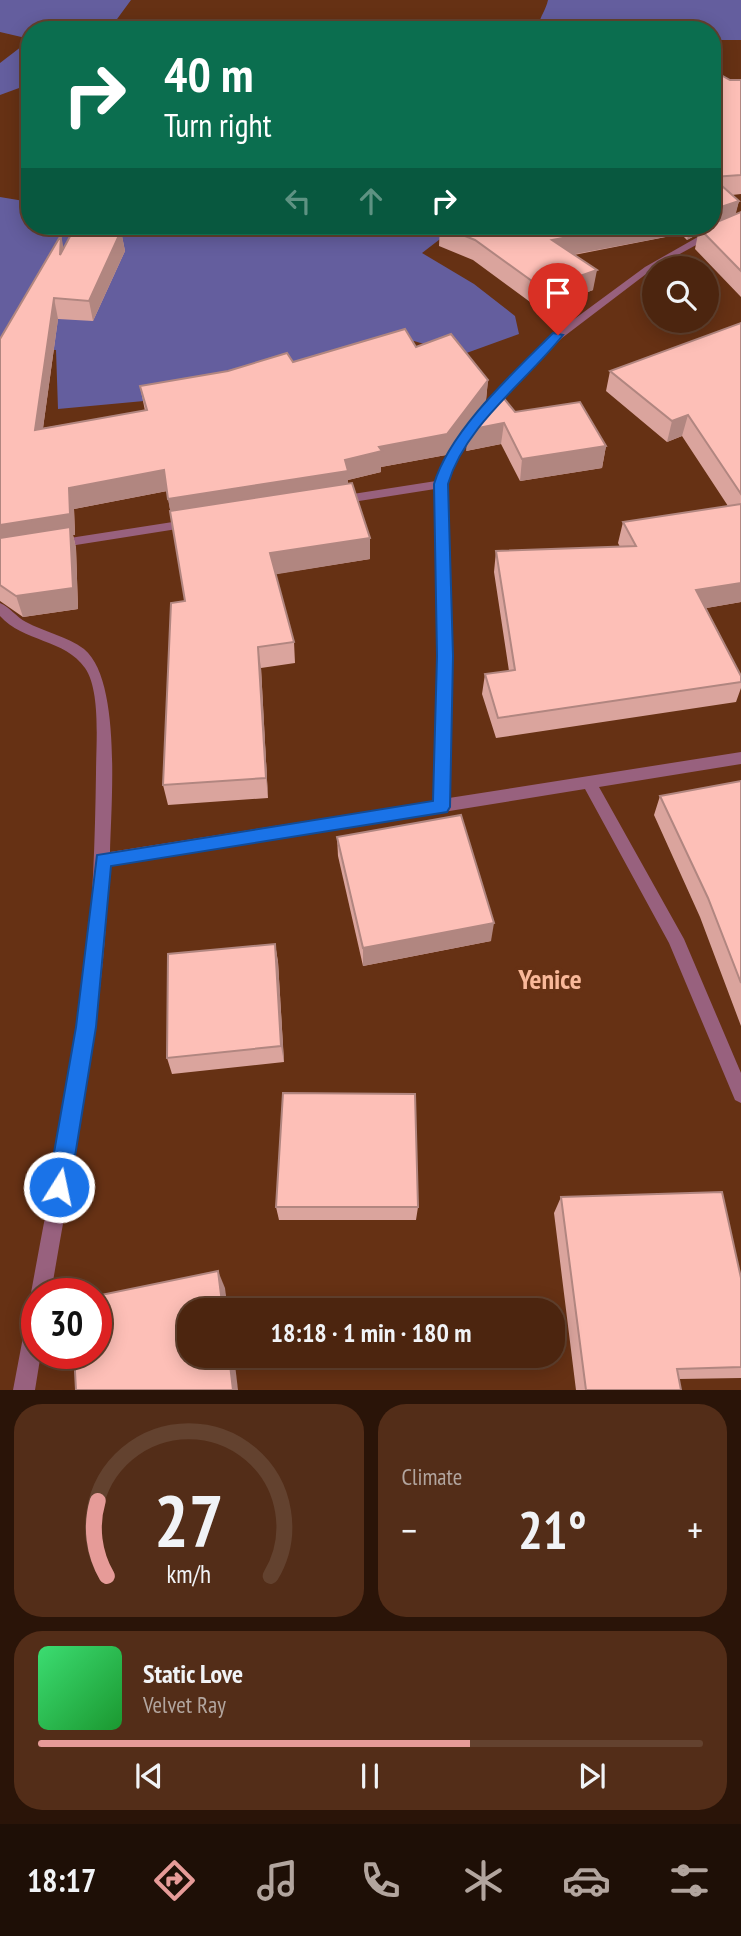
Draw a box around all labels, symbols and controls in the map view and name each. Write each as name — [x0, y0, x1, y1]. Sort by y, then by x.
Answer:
text: 40 m — [164, 42, 253, 106]
icon: right — [49, 49, 140, 140]
text: Turn right — [164, 104, 272, 146]
icon: left — [279, 182, 317, 220]
icon: ahead — [352, 182, 390, 220]
icon: right — [425, 182, 463, 220]
map controls — [642, 256, 719, 333]
button: search — [642, 256, 719, 333]
pin — [528, 263, 588, 335]
icon: arrive — [539, 274, 577, 312]
district label: Yenice — [517, 960, 582, 997]
position arrow — [22, 1150, 96, 1224]
speed limit sign: 30 — [21, 1278, 112, 1369]
text: 18:18 · 1 min · 180 m — [271, 1316, 471, 1349]
text: Climate — [402, 1462, 462, 1491]
text: 27 — [154, 1473, 224, 1567]
text: 21° — [518, 1496, 587, 1563]
text: − — [402, 1505, 417, 1554]
text: + — [687, 1505, 703, 1554]
text: km/h — [167, 1558, 211, 1590]
text: Static Love — [143, 1657, 243, 1690]
text: Velvet Ray — [143, 1690, 226, 1719]
icon: previous — [130, 1757, 168, 1795]
icon: pause — [351, 1757, 389, 1795]
icon: next — [573, 1757, 611, 1795]
icon: directions — [150, 1856, 199, 1905]
icon: music — [253, 1856, 302, 1905]
icon: phone — [356, 1856, 405, 1905]
icon: climate — [459, 1856, 508, 1905]
icon: car — [562, 1856, 611, 1905]
icon: filters — [665, 1856, 714, 1905]
text: 18:17 — [27, 1859, 96, 1901]

